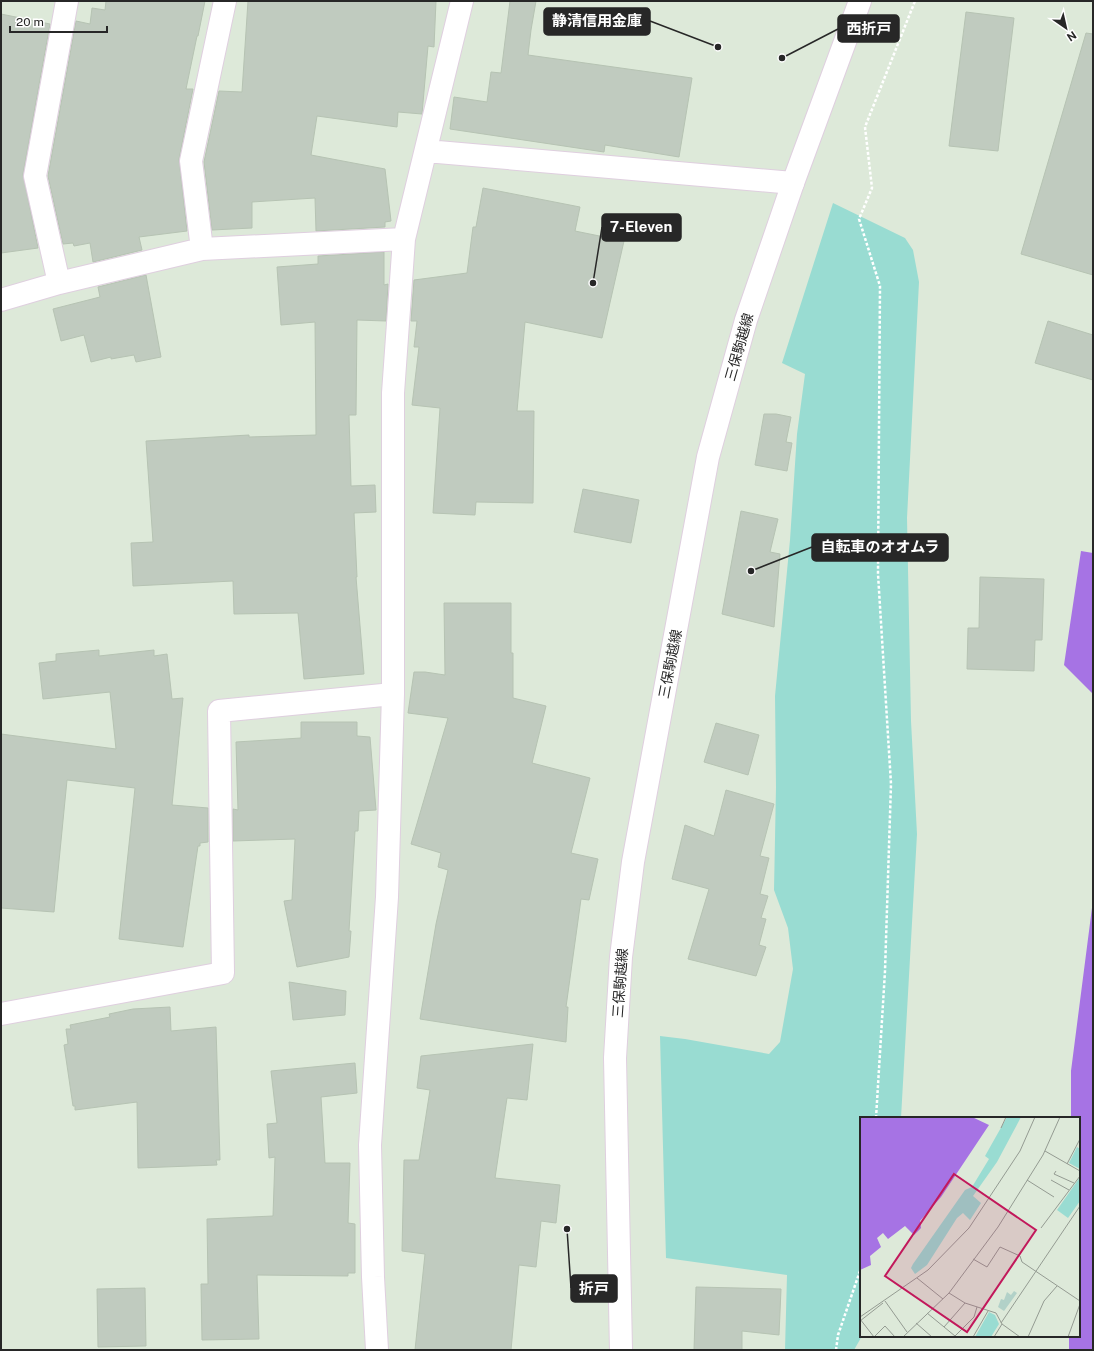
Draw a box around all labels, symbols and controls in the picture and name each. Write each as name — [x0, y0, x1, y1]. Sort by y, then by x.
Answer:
scale bar — [10, 8, 107, 34]
callout: 静清信用金庫 — [544, 8, 650, 35]
north arrow — [1046, 8, 1086, 48]
text: 静清信用金庫 — [552, 12, 642, 29]
text: 20 m — [16, 15, 44, 29]
callout: 西折戸 — [838, 15, 899, 42]
text: 西折戸 — [846, 20, 892, 37]
text: N — [1065, 29, 1079, 44]
callout: 7-Eleven — [602, 214, 681, 241]
text: 7-Eleven — [610, 218, 672, 235]
street label: 三保駒越線 — [722, 311, 756, 383]
callout: 自転車のオオムラ — [812, 534, 948, 561]
text: 自転車のオオムラ — [821, 538, 939, 555]
street label: 三保駒越線 — [655, 628, 685, 700]
street label: 三保駒越線 — [610, 948, 630, 1018]
inset map — [860, 1117, 1080, 1337]
callout: 折戸 — [571, 1275, 617, 1302]
text: 折戸 — [579, 1280, 609, 1297]

